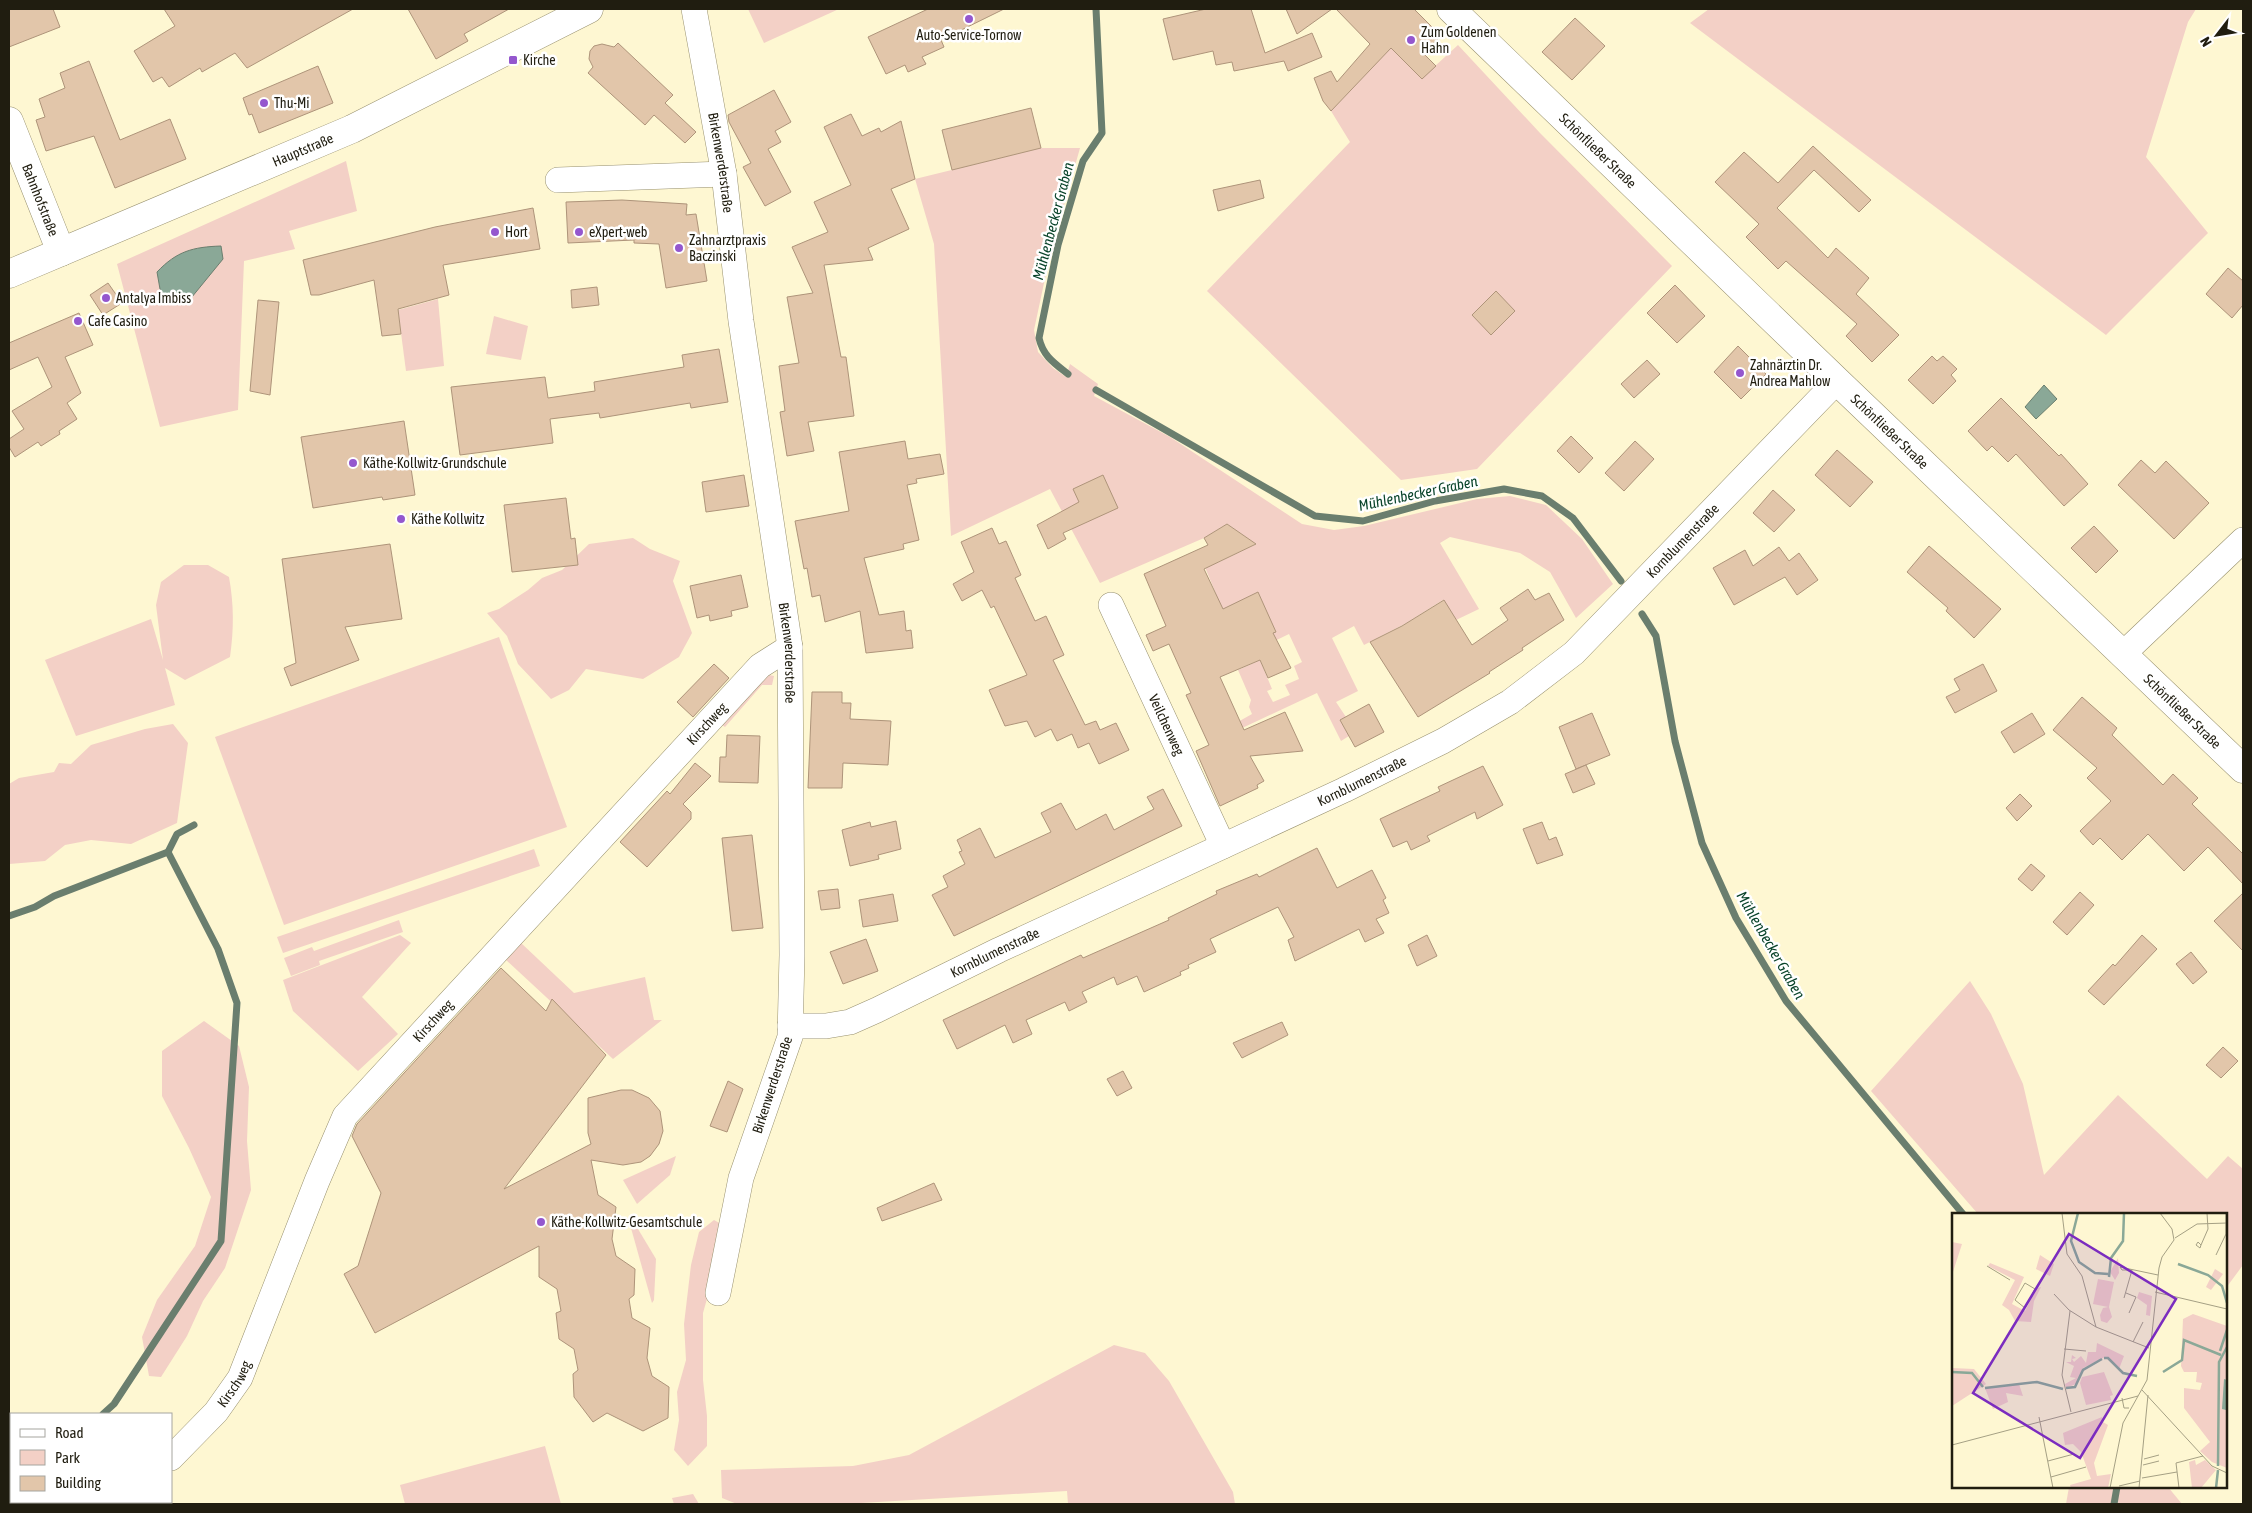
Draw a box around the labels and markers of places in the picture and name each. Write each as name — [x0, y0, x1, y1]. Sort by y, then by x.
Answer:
marker: Auto-Service-Tornow — [963, 13, 975, 25]
place label: Zum Goldenen Hahn — [1421, 24, 1497, 56]
place label: Auto-Service-Tornow — [917, 27, 1022, 43]
marker: Zum Goldenen Hahn — [1405, 34, 1417, 46]
place label: Kirche — [523, 52, 556, 68]
marker: Kirche — [507, 54, 519, 66]
place label: Thu-Mi — [274, 95, 310, 111]
marker: Thu-Mi — [258, 97, 270, 109]
place label: Hort — [505, 224, 528, 240]
place label: eXpert-web — [589, 224, 648, 240]
marker: Hort — [489, 226, 501, 238]
marker: eXpert-web — [573, 226, 585, 238]
place label: Zahnarztpraxis Baczinski — [689, 232, 766, 264]
marker: Zahnarztpraxis Baczinski — [673, 242, 685, 254]
place label: Antalya Imbiss — [116, 290, 191, 306]
marker: Antalya Imbiss — [100, 292, 112, 304]
place label: Cafe Casino — [88, 313, 147, 329]
marker: Cafe Casino — [72, 315, 84, 327]
place label: Zahnärztin Dr. Andrea Mahlow — [1750, 357, 1831, 389]
marker: Zahnärztin Dr. Andrea Mahlow — [1734, 367, 1746, 379]
place label: Käthe-Kollwitz-Grundschule — [363, 455, 507, 471]
marker: Käthe-Kollwitz-Grundschule — [347, 457, 359, 469]
place label: Käthe Kollwitz — [411, 511, 484, 527]
marker: Käthe Kollwitz — [395, 513, 407, 525]
place label: Käthe-Kollwitz-Gesamtschule — [551, 1214, 702, 1230]
marker: Käthe-Kollwitz-Gesamtschule — [535, 1216, 547, 1228]

